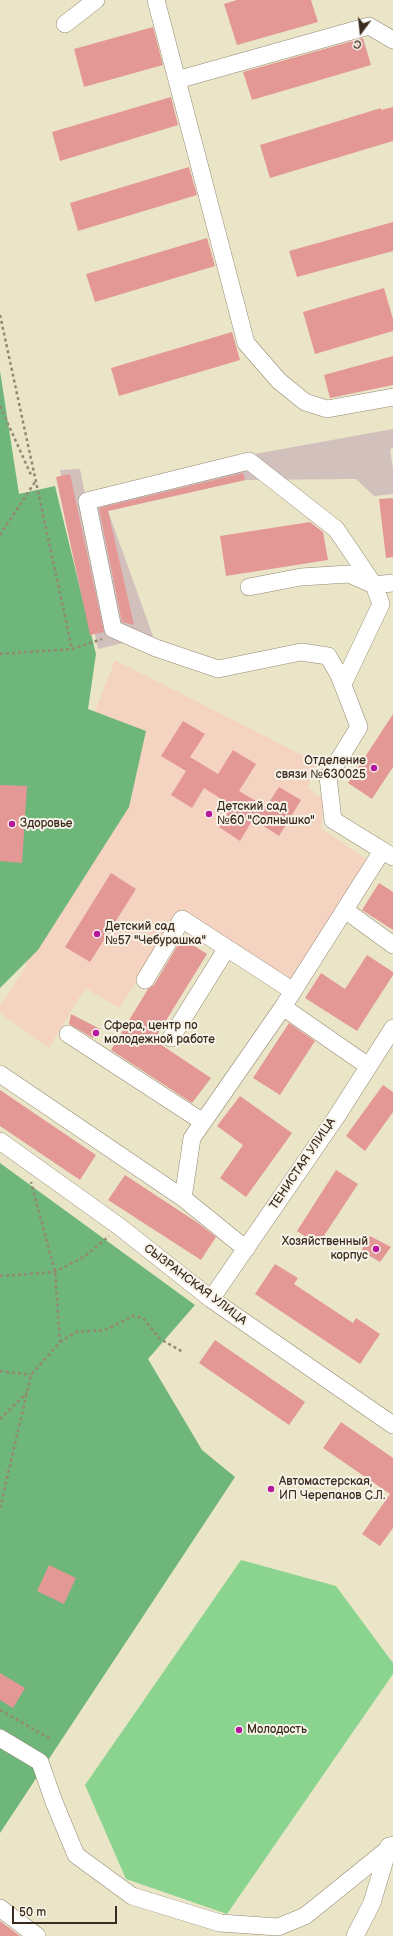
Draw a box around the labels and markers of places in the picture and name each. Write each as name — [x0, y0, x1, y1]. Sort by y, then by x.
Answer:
place label: Отделение связи №630025 — [276, 754, 366, 782]
marker: Отделение связи №630025 — [369, 763, 379, 773]
place label: Детский сад №60 "Солнышко" — [217, 800, 315, 828]
marker: Детский сад №60 "Солнышко" — [204, 809, 214, 819]
place label: Здоровье — [20, 817, 73, 831]
marker: Здоровье — [7, 819, 17, 829]
place label: Детский сад №57 "Чебурашка" — [105, 920, 206, 948]
marker: Детский сад №57 "Чебурашка" — [92, 929, 102, 939]
place label: Сфера, центр по молодежной работе — [104, 1019, 215, 1047]
marker: Сфера, центр по молодежной работе — [91, 1028, 101, 1038]
place label: Хозяйственный корпус — [282, 1235, 368, 1263]
marker: Хозяйственный корпус — [371, 1244, 381, 1254]
place label: Автомастерская, ИП Черепанов С.Л. — [279, 1475, 385, 1503]
marker: Автомастерская, ИП Черепанов С.Л. — [266, 1484, 276, 1494]
place label: Молодость — [247, 1723, 307, 1737]
marker: Молодость — [234, 1725, 244, 1735]

